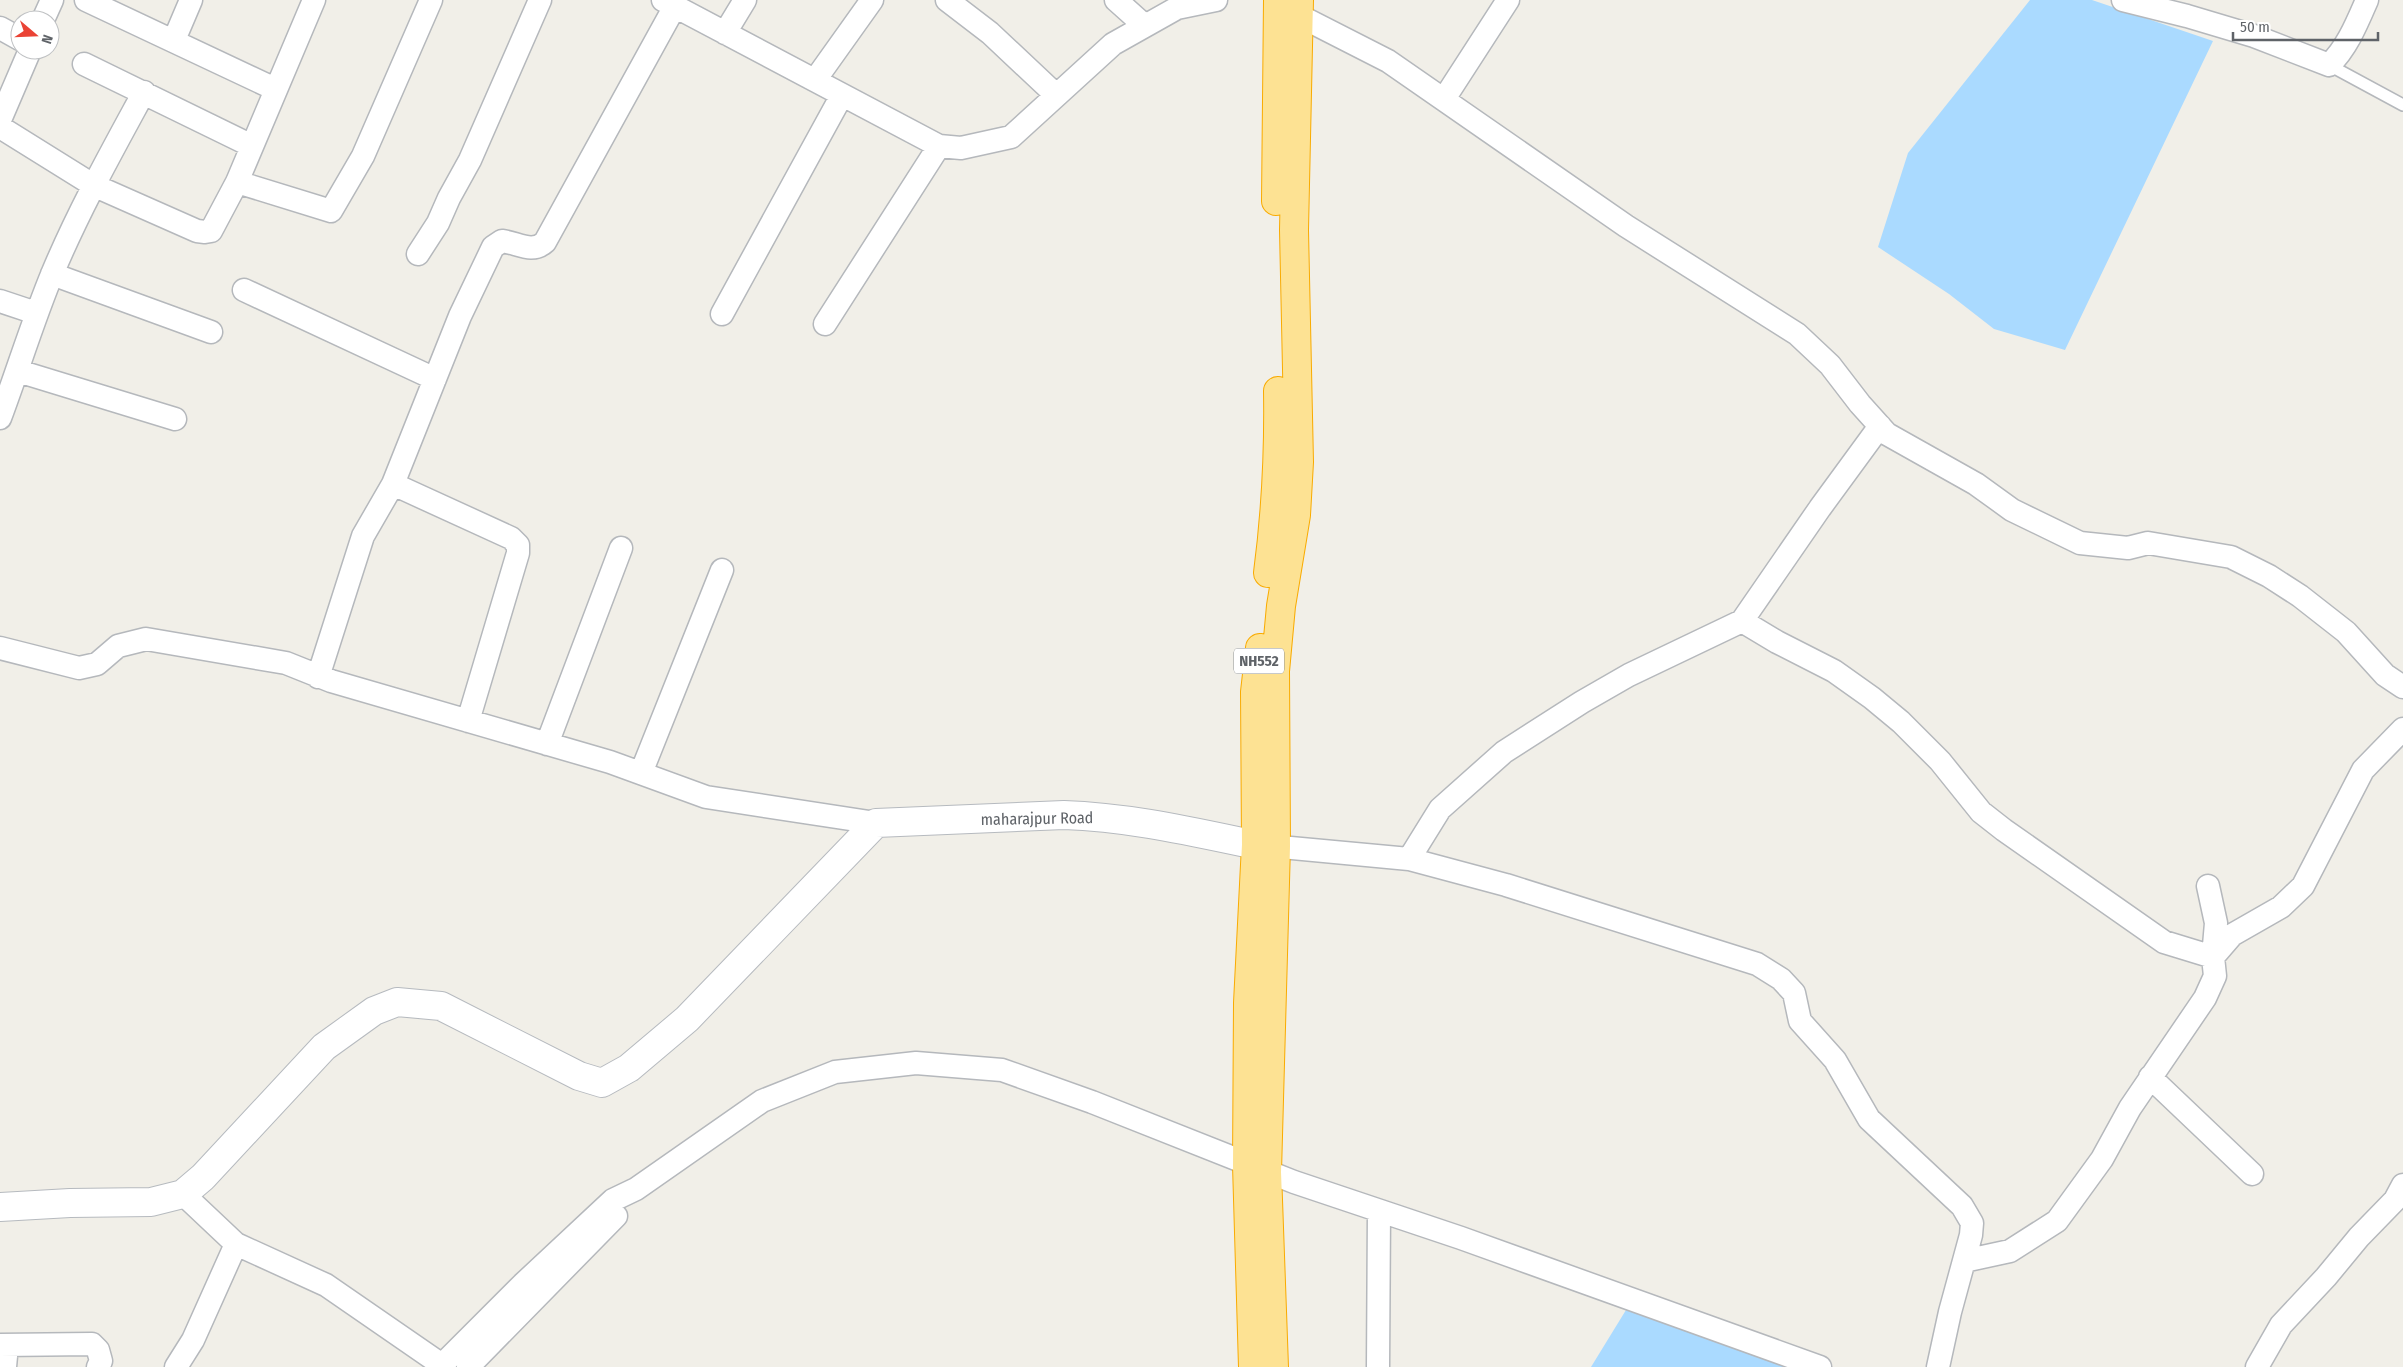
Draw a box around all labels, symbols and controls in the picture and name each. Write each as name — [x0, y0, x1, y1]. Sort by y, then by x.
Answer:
north arrow — [10, 10, 60, 60]
scale bar — [2233, 10, 2378, 42]
text: 50 m — [2240, 18, 2270, 36]
text: N — [37, 32, 56, 46]
road number: NH552 — [1234, 648, 1284, 674]
street label: maharajpur Road — [981, 808, 1093, 829]

